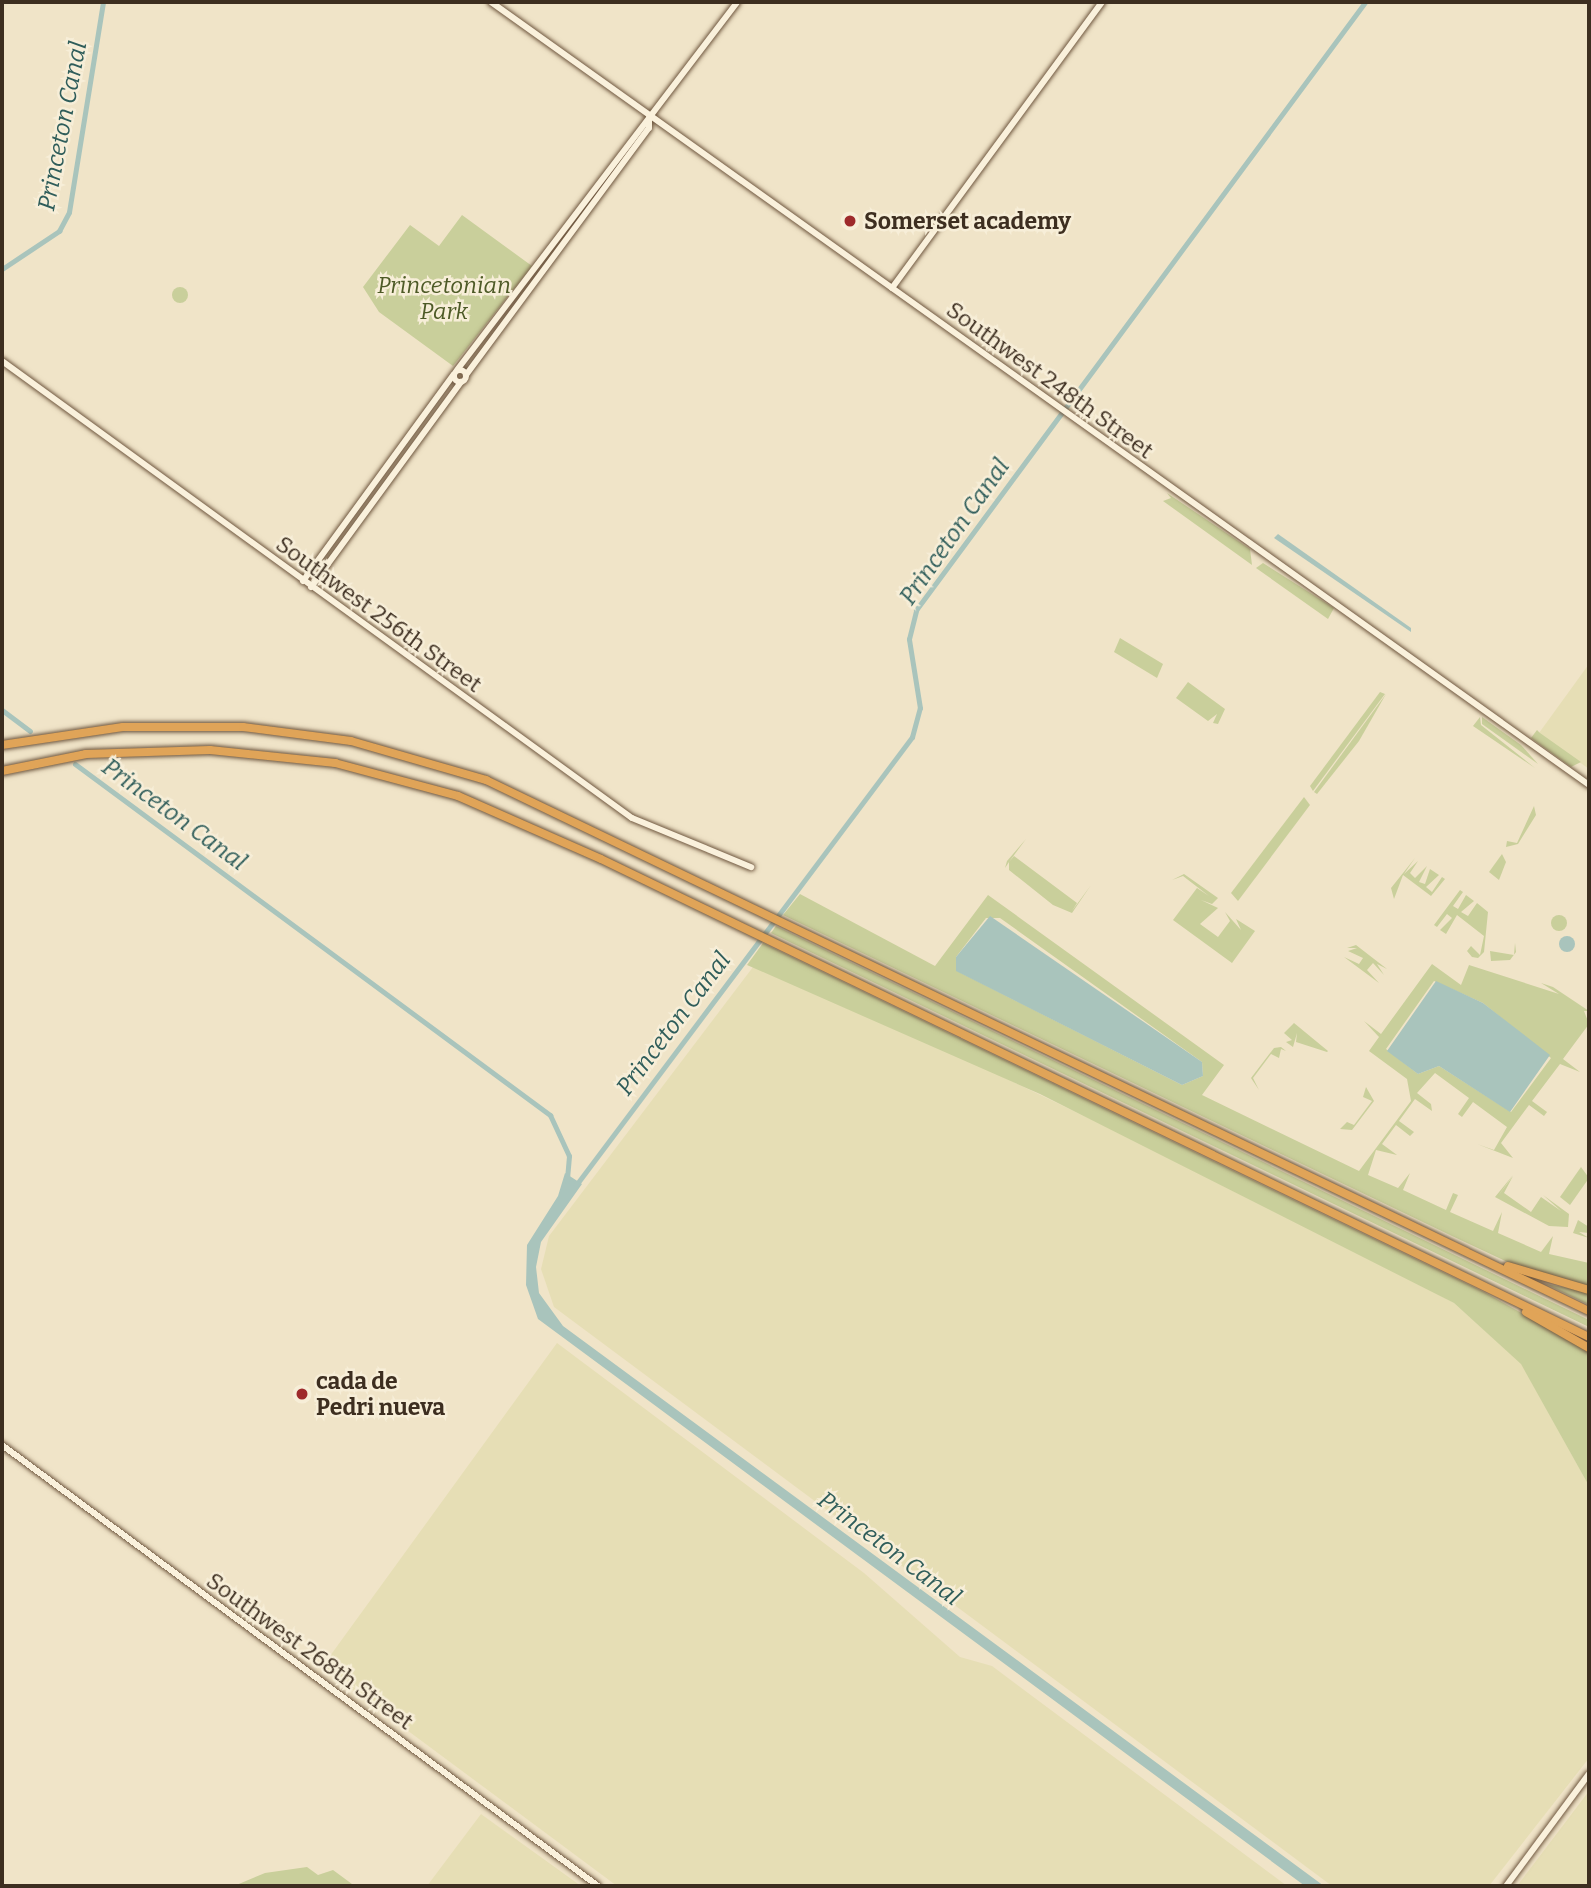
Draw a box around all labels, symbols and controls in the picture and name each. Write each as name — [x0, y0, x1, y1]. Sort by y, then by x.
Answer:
water label: Princeton Canal — [32, 39, 94, 213]
place label: Somerset academy — [864, 207, 1071, 235]
marker: Somerset academy — [842, 213, 858, 229]
park label: Princetonian Park — [377, 271, 511, 325]
street label: Southwest 248th Street — [941, 296, 1159, 464]
water label: Princeton Canal — [894, 453, 1016, 611]
street label: Southwest 256th Street — [271, 530, 487, 698]
water label: Princeton Canal — [96, 753, 252, 877]
water label: Princeton Canal — [611, 947, 737, 1101]
place label: cada de Pedri nueva — [316, 1367, 445, 1421]
marker: cada de Pedri nueva — [294, 1386, 310, 1402]
water label: Princeton Canal — [812, 1486, 966, 1612]
street label: Southwest 268th Street — [201, 1567, 419, 1735]

